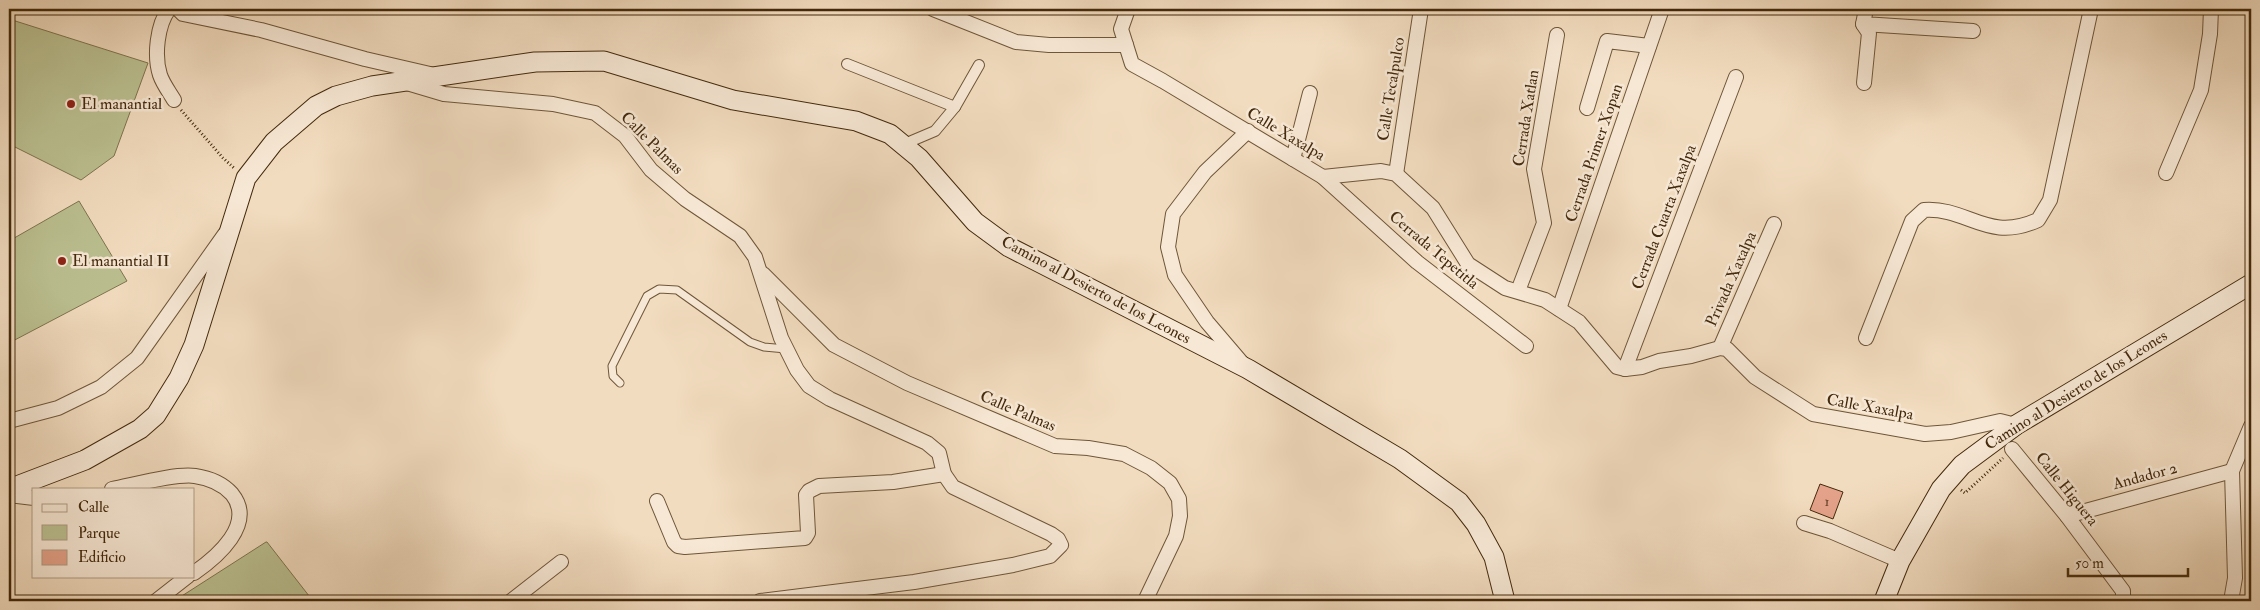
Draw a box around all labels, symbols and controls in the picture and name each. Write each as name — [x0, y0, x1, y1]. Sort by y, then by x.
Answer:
street label: Calle Tecalpulco — [1373, 36, 1410, 142]
street label: Cerrada Xatlan — [1508, 68, 1544, 168]
street label: Cerrada Primer Xopan — [1561, 81, 1628, 225]
place label: El manantial — [81, 94, 162, 114]
marker: El manantial — [65, 98, 77, 110]
street label: Calle Xaxalpa — [1243, 103, 1329, 166]
street label: Calle Palmas — [616, 107, 688, 179]
street label: Cerrada Cuarta Xaxalpa — [1627, 141, 1702, 293]
street label: Cerrada Tepetitla — [1384, 207, 1483, 294]
street label: Privada Xaxalpa — [1701, 228, 1762, 330]
street label: Camino al Desierto de los Leones — [998, 232, 1194, 348]
place label: El manantial II — [72, 251, 169, 271]
marker: El manantial II — [56, 255, 68, 267]
street label: Camino al Desierto de los Leones — [1981, 326, 2171, 454]
street label: Calle Palmas — [977, 386, 1059, 436]
street label: Calle Xaxalpa — [1825, 390, 1915, 426]
street label: Calle Higuera — [2031, 448, 2103, 530]
street label: Andador 2 — [2110, 458, 2179, 494]
legend — [32, 488, 195, 578]
house number: 1 — [1825, 493, 1830, 510]
text: Calle — [78, 498, 109, 517]
text: Parque — [78, 524, 120, 543]
scale bar — [2068, 545, 2188, 577]
text: Edificio — [78, 548, 126, 567]
text: 50 m — [2075, 554, 2104, 573]

